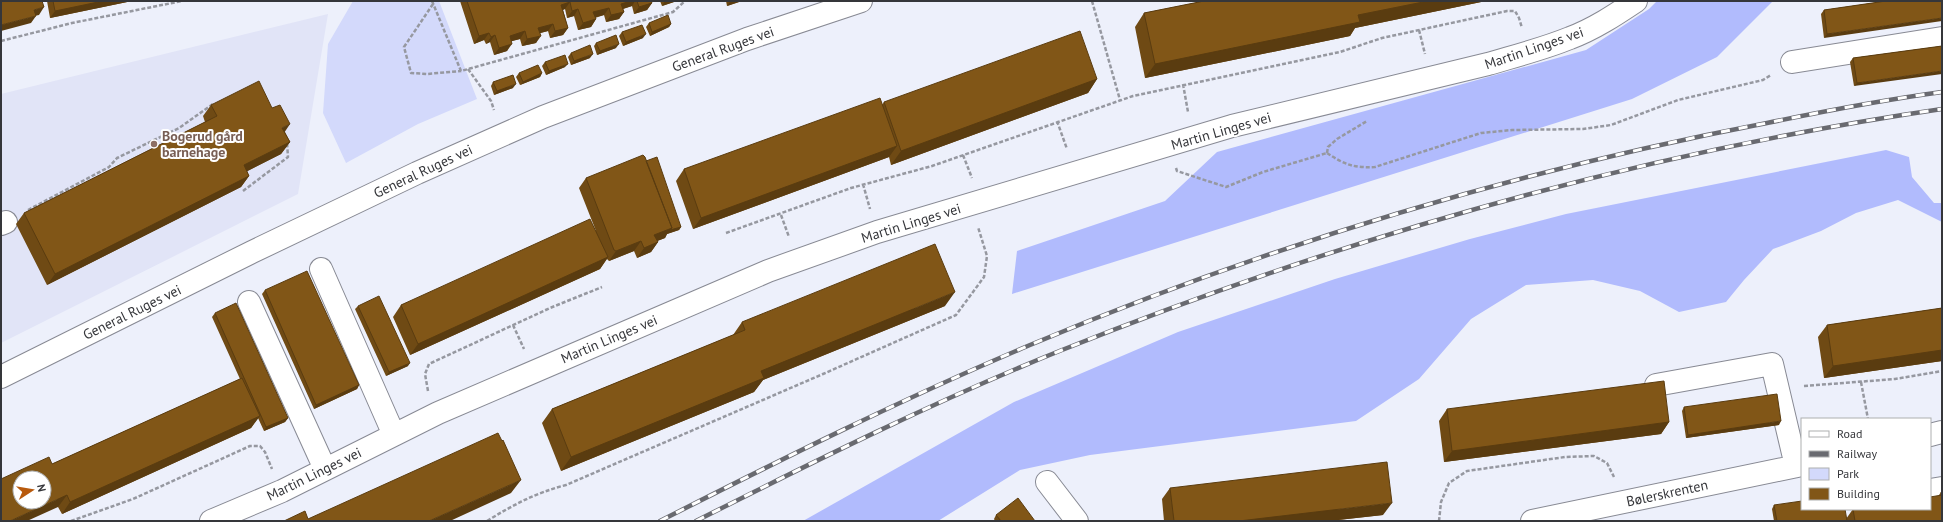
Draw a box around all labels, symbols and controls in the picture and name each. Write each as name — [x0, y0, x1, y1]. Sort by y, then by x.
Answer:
street label: General Ruges vei — [670, 22, 776, 76]
street label: Martin Linges vei — [1482, 23, 1586, 73]
street label: Martin Linges vei — [1169, 108, 1273, 154]
place label: Bogerud gård barnehage — [162, 127, 243, 161]
marker: Bogerud gård barnehage — [149, 139, 159, 149]
street label: General Ruges vei — [371, 140, 475, 202]
street label: Martin Linges vei — [859, 199, 963, 247]
street label: General Ruges vei — [80, 280, 184, 344]
street label: Martin Linges vei — [558, 311, 660, 367]
legend — [1801, 418, 1931, 510]
text: Road — [1837, 426, 1862, 441]
street label: Martin Linges vei — [264, 443, 364, 505]
text: Railway — [1837, 446, 1877, 461]
text: Park — [1837, 466, 1859, 481]
north arrow — [12, 470, 52, 510]
street label: Bølerskrenten — [1624, 476, 1710, 510]
text: N — [34, 483, 49, 493]
text: Building — [1837, 486, 1880, 501]

